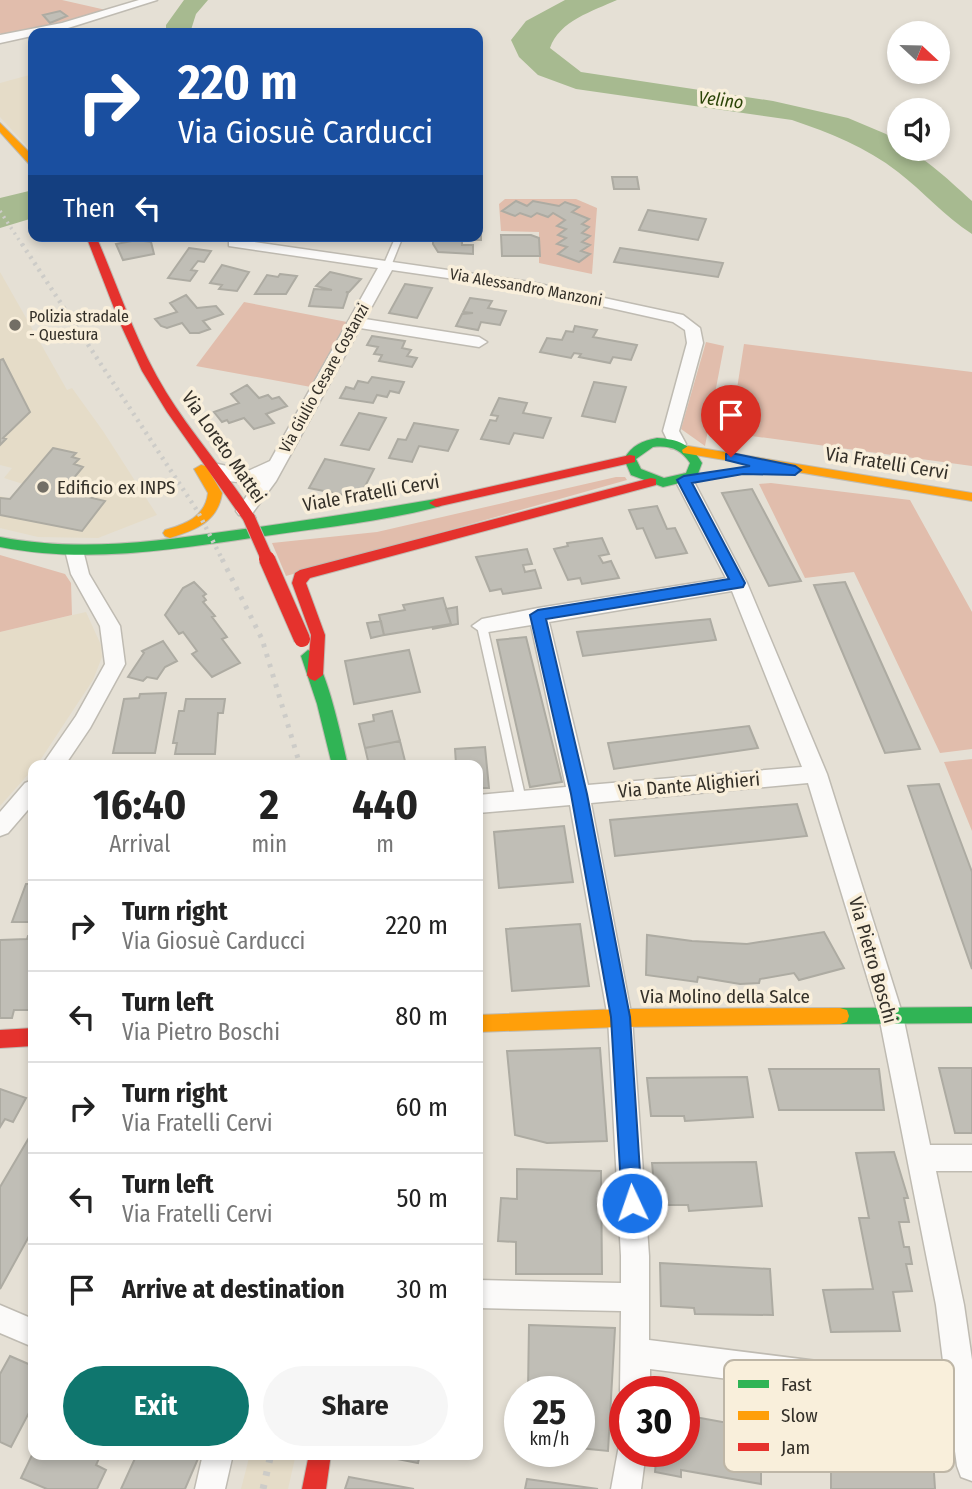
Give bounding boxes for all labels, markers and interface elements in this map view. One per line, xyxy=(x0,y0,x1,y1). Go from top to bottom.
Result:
north arrow xyxy=(887,21,950,84)
map controls xyxy=(887,21,950,161)
text: 220 m xyxy=(178,53,298,112)
icon: right xyxy=(63,56,154,147)
water label: Velino xyxy=(697,86,745,114)
button: sound xyxy=(887,98,950,161)
text: Via Giosuè Carducci xyxy=(178,113,433,151)
icon: left xyxy=(129,189,167,227)
text: Then xyxy=(63,193,115,224)
street label: Via Alessandro Manzoni xyxy=(448,264,604,310)
street label: Via Giulio Cesare Costanzi xyxy=(275,300,373,456)
place label: Polizia stradale - Questura xyxy=(29,307,129,344)
marker: Polizia stradale - Questura xyxy=(7,317,23,333)
pin xyxy=(701,385,761,457)
street label: Via Loreto Mattei xyxy=(177,387,271,507)
icon: arrive xyxy=(712,396,750,434)
street label: Via Fratelli Cervi xyxy=(824,442,950,484)
street label: Viale Fratelli Cervi xyxy=(301,470,441,516)
place label: Edificio ex INPS xyxy=(57,476,175,499)
marker: Edificio ex INPS xyxy=(35,479,51,495)
street label: Via Dante Alighieri xyxy=(617,767,761,803)
text: 16:40 xyxy=(93,780,187,830)
text: 2 xyxy=(260,780,279,830)
text: 440 xyxy=(352,780,418,830)
text: Arrival xyxy=(109,830,170,858)
text: min xyxy=(251,830,287,858)
text: m xyxy=(376,830,394,858)
street label: Via Pietro Boschi xyxy=(844,894,902,1026)
text: Turn right xyxy=(122,896,228,927)
icon: right xyxy=(63,907,101,945)
text: 220 m xyxy=(385,910,448,941)
text: Via Giosuè Carducci xyxy=(122,927,305,955)
street label: Via Molino della Salce xyxy=(640,985,810,1008)
text: Turn left xyxy=(122,987,214,1018)
icon: left xyxy=(63,998,101,1036)
text: 80 m xyxy=(395,1001,448,1032)
text: Via Pietro Boschi xyxy=(122,1018,280,1046)
text: Turn right xyxy=(122,1078,228,1109)
icon: right xyxy=(63,1089,101,1127)
text: 60 m xyxy=(395,1092,448,1123)
text: Via Fratelli Cervi xyxy=(122,1109,273,1137)
position arrow xyxy=(595,1166,669,1240)
text: Turn left xyxy=(122,1169,214,1200)
icon: left xyxy=(63,1180,101,1218)
text: 50 m xyxy=(396,1183,448,1214)
text: Via Fratelli Cervi xyxy=(122,1200,273,1228)
icon: arrive xyxy=(63,1271,101,1309)
text: Arrive at destination xyxy=(122,1274,345,1305)
text: 30 m xyxy=(397,1274,448,1305)
legend xyxy=(724,1360,954,1472)
button: Exit xyxy=(63,1366,249,1446)
button: Share xyxy=(263,1366,448,1446)
text: Fast xyxy=(781,1373,812,1396)
speed limit sign: 30 xyxy=(609,1376,700,1467)
text: 25 xyxy=(533,1391,566,1433)
text: Slow xyxy=(781,1404,818,1427)
text: km/h xyxy=(529,1428,570,1450)
text: Jam xyxy=(781,1436,810,1459)

